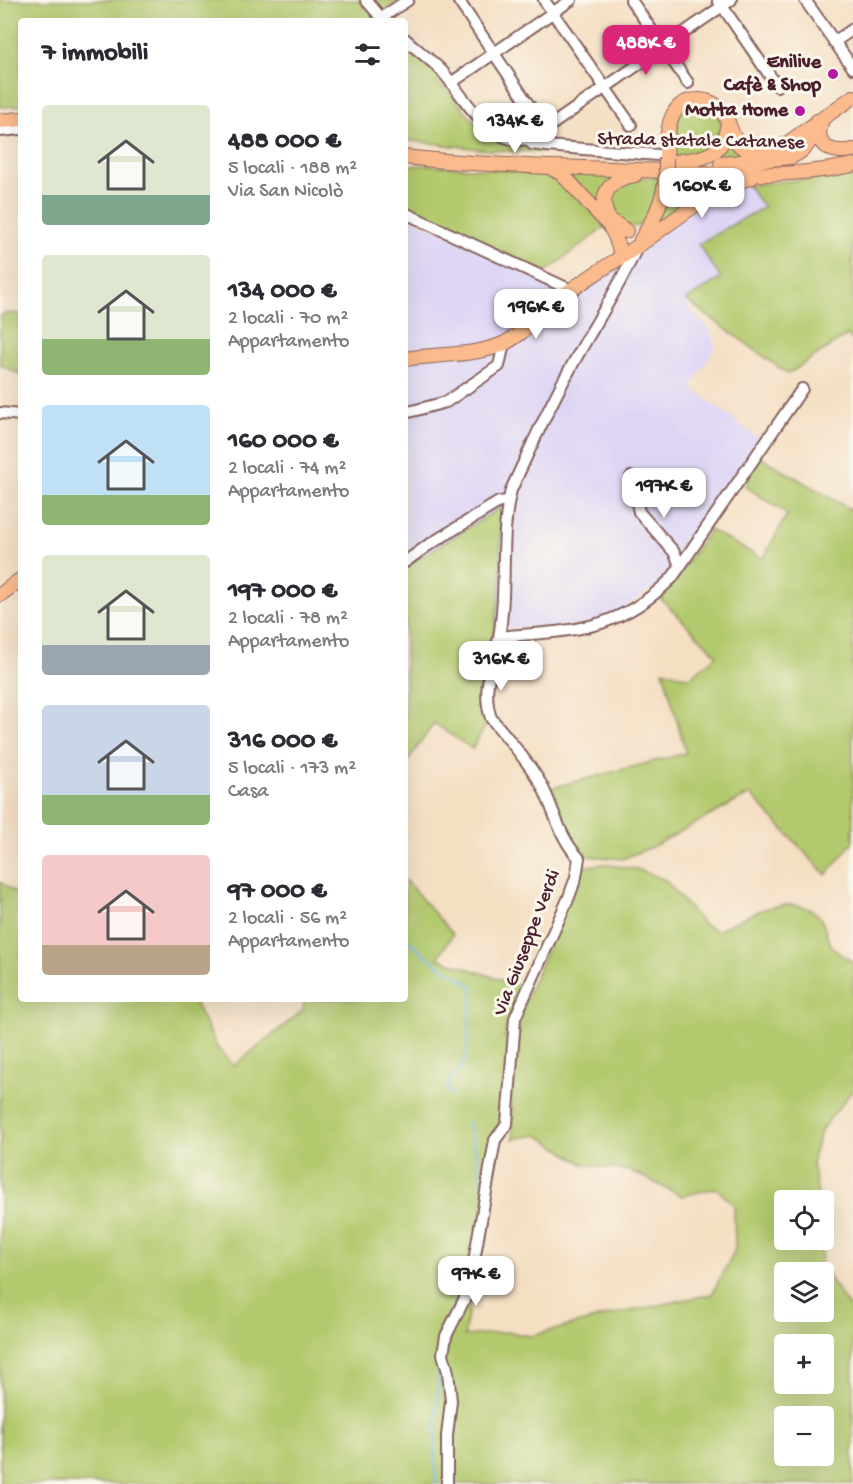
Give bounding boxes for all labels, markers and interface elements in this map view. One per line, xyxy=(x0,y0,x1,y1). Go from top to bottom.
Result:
pin: 488K € xyxy=(597,25,695,76)
text: 488K € xyxy=(616,33,676,56)
icon: filters xyxy=(351,38,384,71)
text: 7 immobili xyxy=(42,39,148,70)
place label: Enilive Cafè & Shop xyxy=(723,52,822,98)
marker: Enilive Cafè & Shop xyxy=(826,67,840,81)
place label: Motta Home xyxy=(685,100,789,123)
pin: 134K € xyxy=(466,103,564,154)
marker: Motta Home xyxy=(793,104,807,118)
text: 134K € xyxy=(487,111,543,134)
text: 488 000 € xyxy=(228,127,341,158)
icon: home xyxy=(90,129,162,201)
street label: Strada statale Catanese xyxy=(597,129,805,155)
text: 5 locali · 188 m² xyxy=(228,158,357,181)
pin: 160K € xyxy=(653,168,751,219)
text: 160K € xyxy=(673,176,731,199)
text: Via San Nicolò xyxy=(228,181,343,204)
text: 134 000 € xyxy=(228,277,336,308)
icon: home xyxy=(90,279,162,351)
pin: 196K € xyxy=(487,289,585,340)
text: 196K € xyxy=(508,297,564,320)
text: 2 locali · 70 m² xyxy=(228,308,348,331)
text: Appartamento xyxy=(228,331,350,354)
text: 160 000 € xyxy=(228,427,339,458)
icon: home xyxy=(90,429,162,501)
text: 2 locali · 74 m² xyxy=(228,458,346,481)
pin: 197K € xyxy=(615,468,713,519)
text: 197K € xyxy=(636,476,692,499)
text: Appartamento xyxy=(228,481,350,504)
text: 197 000 € xyxy=(228,577,337,608)
icon: home xyxy=(90,579,162,651)
text: 2 locali · 78 m² xyxy=(228,608,348,631)
text: Appartamento xyxy=(228,631,350,654)
pin: 316K € xyxy=(452,641,550,692)
text: 316K € xyxy=(473,649,529,672)
text: 316 000 € xyxy=(228,727,337,758)
icon: home xyxy=(90,729,162,801)
text: 5 locali · 173 m² xyxy=(228,758,356,781)
text: Casa xyxy=(228,781,268,804)
street label: Via Giuseppe Verdi xyxy=(489,867,566,1020)
text: 97 000 € xyxy=(228,877,327,908)
icon: home xyxy=(90,879,162,951)
text: 2 locali · 56 m² xyxy=(228,908,347,931)
text: Appartamento xyxy=(228,931,350,954)
map controls xyxy=(774,1190,834,1466)
button: locate xyxy=(774,1190,834,1250)
pin: 97K € xyxy=(434,1256,518,1307)
button: layers xyxy=(774,1262,834,1322)
text: 97K € xyxy=(452,1264,500,1287)
button: + xyxy=(774,1334,834,1394)
button: − xyxy=(774,1406,834,1466)

